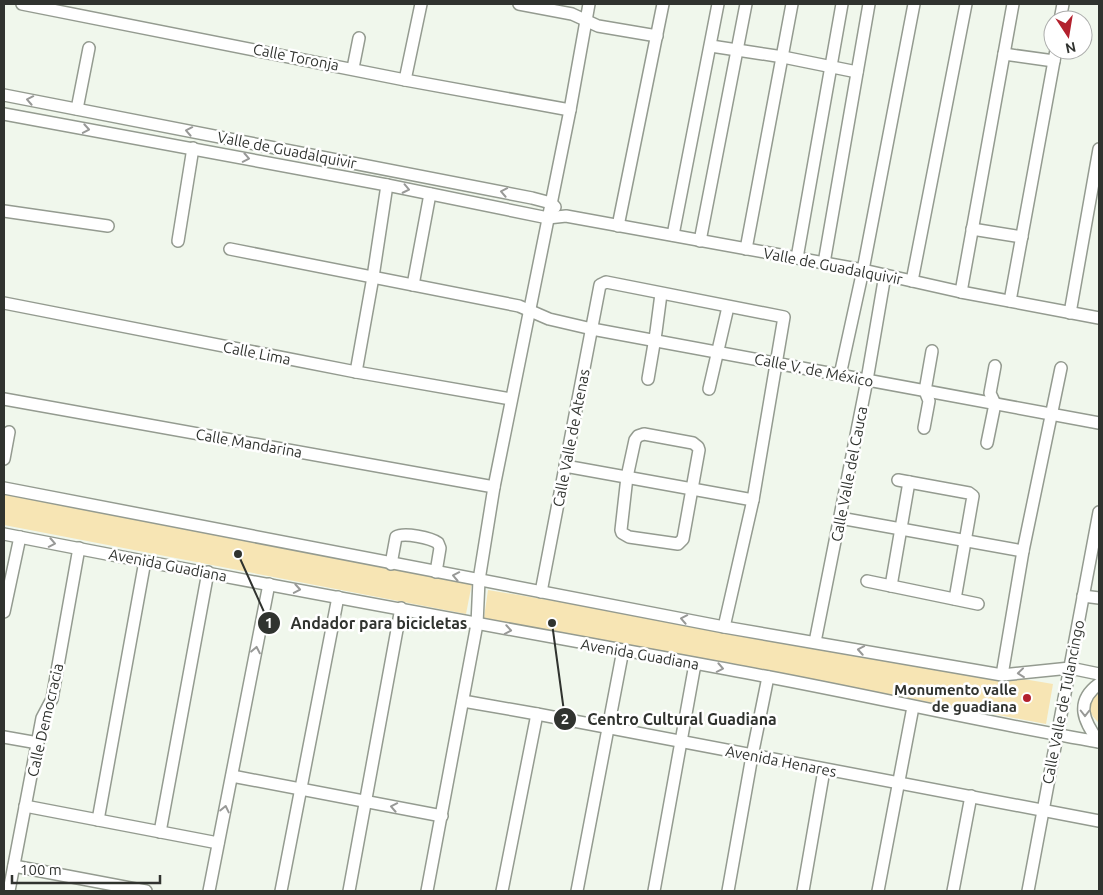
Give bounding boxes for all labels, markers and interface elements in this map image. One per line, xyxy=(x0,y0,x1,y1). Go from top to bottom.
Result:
north arrow xyxy=(1043,10,1093,60)
text: N xyxy=(1064,39,1077,57)
street label: Calle Toronja xyxy=(252,40,340,74)
one-way arrow xyxy=(25,96,34,106)
one-way arrow xyxy=(82,124,91,134)
one-way arrow xyxy=(185,126,194,137)
street label: Valle de Guadalquivir xyxy=(216,128,358,172)
one-way arrow xyxy=(242,153,250,163)
one-way arrow xyxy=(401,183,410,194)
one-way arrow xyxy=(499,187,508,198)
street label: Valle de Guadalquivir xyxy=(762,244,904,288)
street label: Calle Lima xyxy=(222,338,292,368)
street label: Calle V. de México xyxy=(753,350,875,390)
street label: Calle Valle de Atenas xyxy=(549,368,593,508)
street label: Calle Valle del Cauca xyxy=(828,405,870,543)
street label: Calle Mandarina xyxy=(194,425,304,461)
one-way arrow xyxy=(47,537,56,548)
street label: Avenida Guadiana xyxy=(108,545,228,585)
one-way arrow xyxy=(451,571,460,581)
one-way arrow xyxy=(293,584,302,594)
callout: Andador para bicicletas xyxy=(256,607,478,638)
text: 1 xyxy=(265,614,273,631)
text: Andador para bicicletas xyxy=(291,614,467,632)
one-way arrow xyxy=(680,614,688,625)
street label: Calle Valle de Tulancingo xyxy=(1039,618,1087,786)
one-way arrow xyxy=(504,624,513,634)
street label: Avenida Guadiana xyxy=(579,635,701,673)
one-way arrow xyxy=(251,645,261,654)
one-way arrow xyxy=(857,646,866,656)
street label: Calle Democracia xyxy=(24,662,66,778)
one-way arrow xyxy=(716,663,724,673)
one-way arrow xyxy=(1017,667,1025,678)
place label: Monumento valle de guadiana xyxy=(894,681,1017,715)
marker: Monumento valle de guadiana xyxy=(1021,692,1033,704)
callout: Centro Cultural Guadiana xyxy=(553,704,787,735)
one-way arrow xyxy=(1080,709,1090,717)
text: 2 xyxy=(561,710,569,727)
text: Centro Cultural Guadiana xyxy=(587,710,777,728)
street label: Avenida Henares xyxy=(724,742,838,780)
one-way arrow xyxy=(390,802,399,813)
one-way arrow xyxy=(219,805,230,814)
scale bar xyxy=(12,852,160,884)
text: 100 m xyxy=(20,861,62,878)

